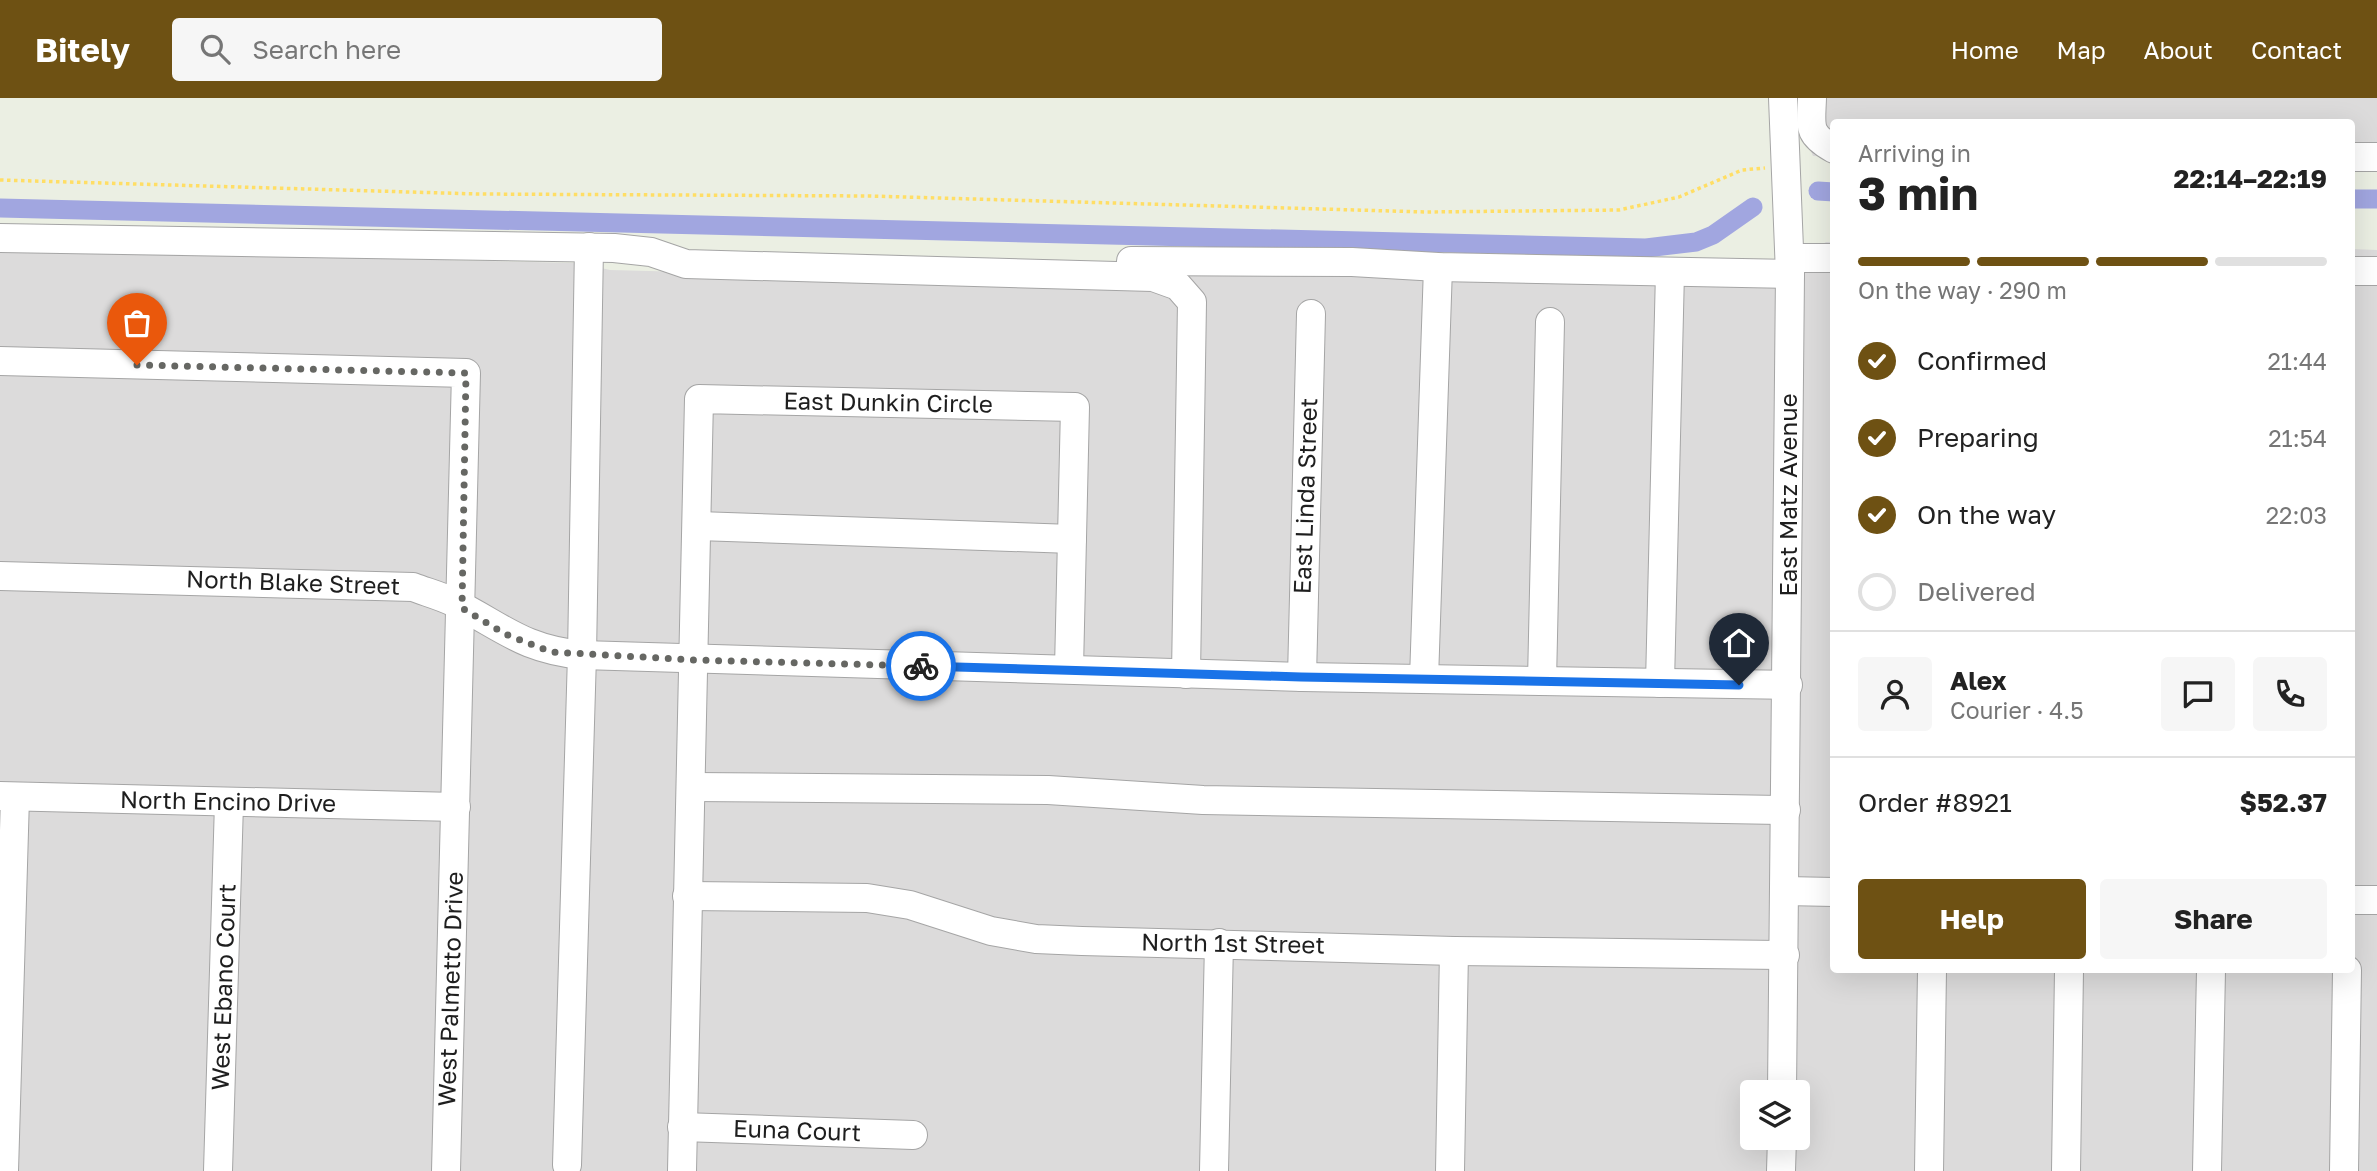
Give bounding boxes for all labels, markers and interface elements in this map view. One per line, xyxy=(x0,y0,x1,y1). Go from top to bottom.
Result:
search box xyxy=(172,18,662,81)
text: Bitely xyxy=(35,30,130,69)
icon: search xyxy=(196,30,234,68)
text: Search here xyxy=(252,34,401,65)
text: Home xyxy=(1951,35,2019,64)
text: Map xyxy=(2057,35,2106,64)
text: About xyxy=(2144,35,2213,64)
text: Contact xyxy=(2251,35,2342,64)
text: Arriving in xyxy=(1858,139,1971,167)
text: 22:14–22:19 xyxy=(2174,163,2327,194)
text: 3 min xyxy=(1858,165,1978,220)
text: On the way · 290 m xyxy=(1858,276,2067,304)
pin xyxy=(107,293,167,365)
icon: bag xyxy=(118,304,156,342)
icon: check xyxy=(1858,342,1896,380)
text: Confirmed xyxy=(1917,345,2047,376)
text: 21:44 xyxy=(2268,347,2327,375)
street label: East Dunkin Circle xyxy=(783,385,993,418)
street label: East Matz Avenue xyxy=(1773,393,1802,597)
street label: East Linda Street xyxy=(1287,397,1322,595)
icon: check xyxy=(1858,419,1896,457)
text: Preparing xyxy=(1917,422,2039,453)
text: 21:54 xyxy=(2268,424,2327,452)
icon: check xyxy=(1858,496,1896,534)
text: On the way xyxy=(1917,499,2056,530)
text: 22:03 xyxy=(2266,501,2327,529)
street label: North Blake Street xyxy=(186,563,401,600)
text: Delivered xyxy=(1917,576,2036,607)
pin xyxy=(1709,613,1769,685)
icon: home xyxy=(1720,624,1758,662)
courier xyxy=(886,631,956,701)
icon: bike xyxy=(902,647,940,685)
button: person xyxy=(1858,657,1932,731)
button: chat xyxy=(2161,657,2235,731)
button: phone xyxy=(2253,657,2327,731)
text: Alex xyxy=(1950,665,2007,696)
text: Courier · 4.5 xyxy=(1950,696,2083,724)
street label: North Encino Drive xyxy=(120,784,336,817)
text: Order #8921 xyxy=(1858,787,2012,818)
text: $52.37 xyxy=(2240,787,2327,818)
street label: West Palmetto Drive xyxy=(431,871,468,1107)
button: Help xyxy=(1858,879,2086,959)
button: Share xyxy=(2100,879,2327,959)
street label: West Ebano Court xyxy=(204,883,241,1091)
street label: North 1st Street xyxy=(1141,926,1325,959)
map controls xyxy=(1740,1080,1810,1150)
button: layers xyxy=(1740,1080,1810,1150)
street label: Euna Court xyxy=(732,1113,862,1146)

